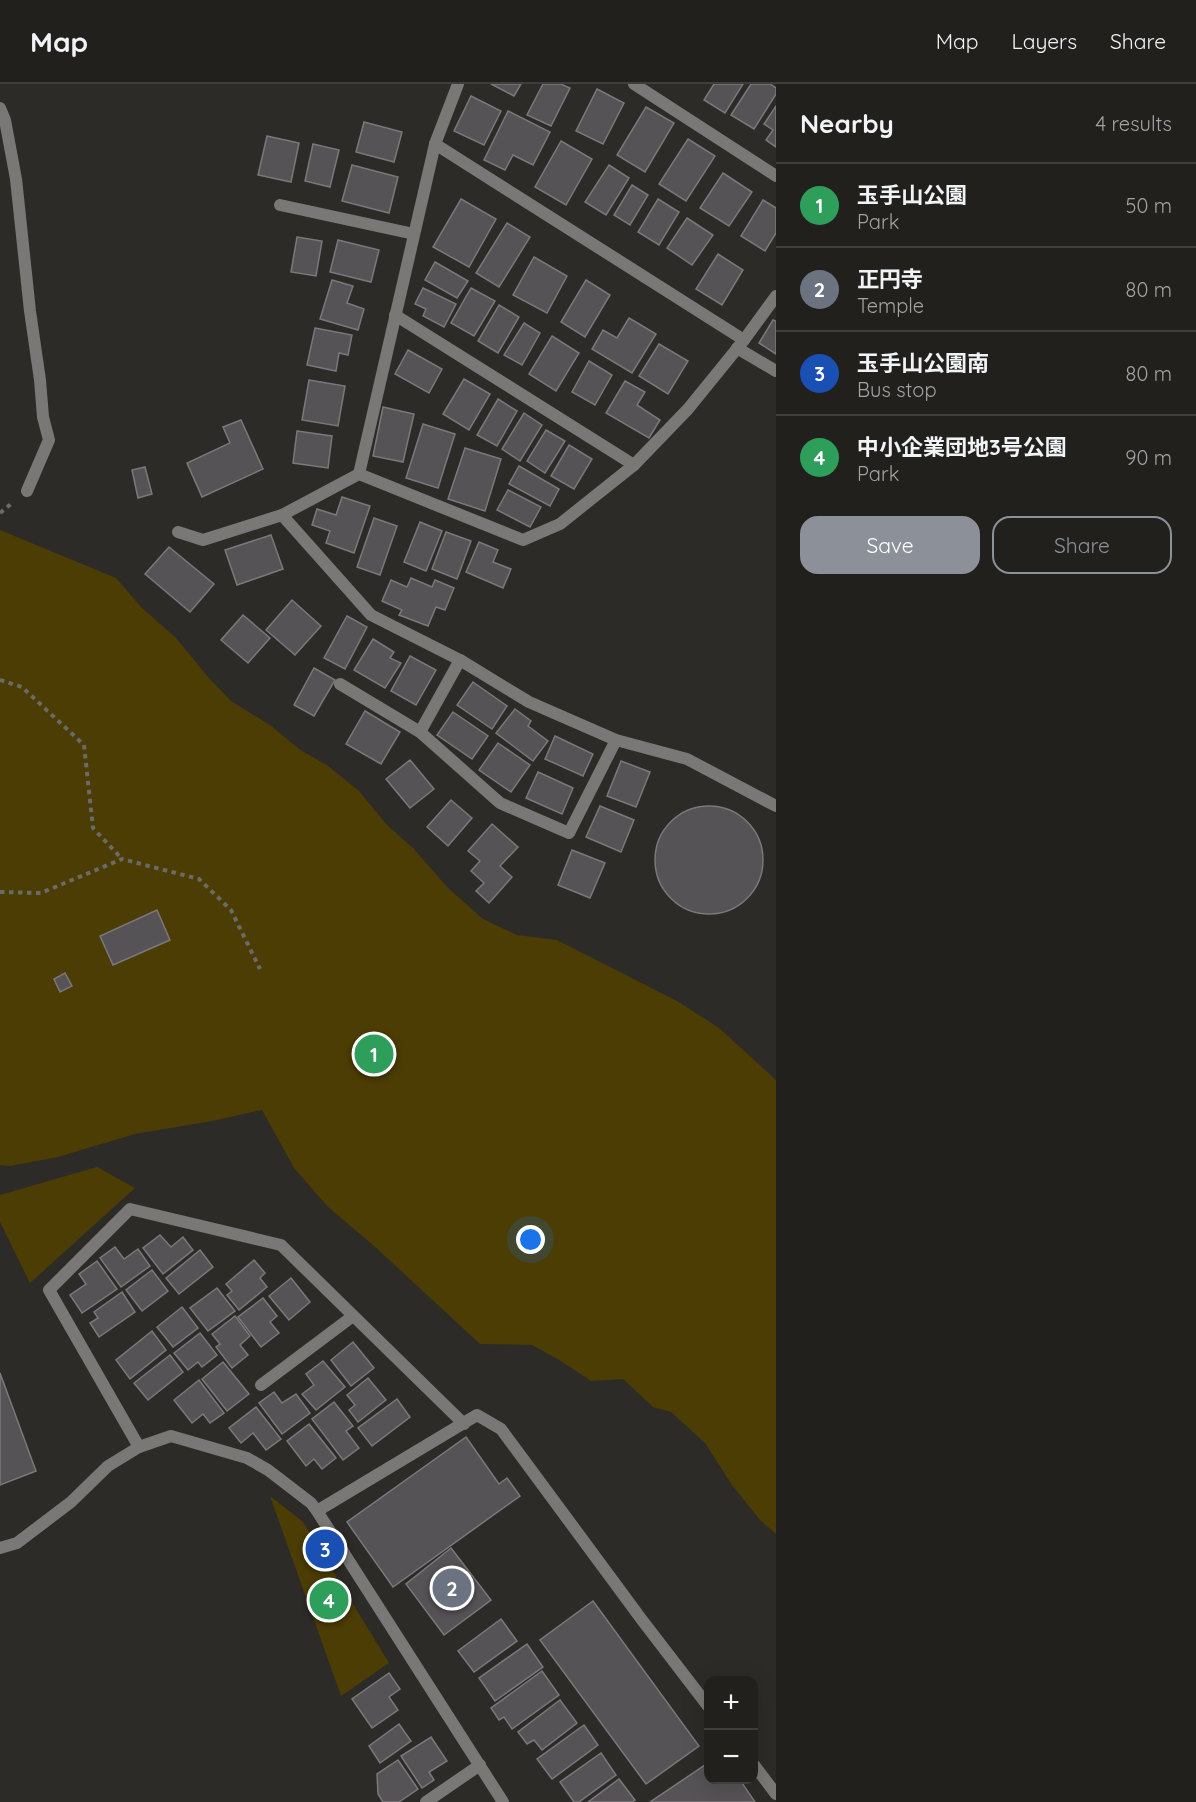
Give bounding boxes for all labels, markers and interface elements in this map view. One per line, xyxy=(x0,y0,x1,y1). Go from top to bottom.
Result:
text: Map xyxy=(30,24,88,59)
text: Map xyxy=(936,28,979,54)
text: Layers xyxy=(1012,28,1077,54)
text: Share xyxy=(1110,28,1166,54)
text: Nearby xyxy=(800,107,894,140)
text: 4 results xyxy=(1096,111,1172,136)
text: 玉手山公園 xyxy=(857,181,967,209)
text: 1 xyxy=(816,193,823,218)
text: 50 m xyxy=(1126,193,1172,218)
text: Park xyxy=(857,209,899,234)
text: 正円寺 xyxy=(857,265,923,293)
text: 2 xyxy=(814,277,825,302)
text: 80 m xyxy=(1126,277,1172,302)
text: Temple xyxy=(857,293,924,318)
text: 玉手山公園南 xyxy=(857,349,989,377)
text: 3 xyxy=(814,361,825,386)
text: 80 m xyxy=(1126,361,1172,386)
text: Bus stop xyxy=(857,377,937,402)
text: 中小企業団地3号公園 xyxy=(857,433,1067,461)
text: 4 xyxy=(814,445,825,470)
text: 90 m xyxy=(1125,445,1172,470)
text: Park xyxy=(857,461,899,486)
button: Save xyxy=(800,516,980,574)
button: Share xyxy=(992,516,1172,574)
pin: 1 xyxy=(354,1032,394,1076)
your location xyxy=(516,1225,545,1254)
pin: 3 xyxy=(306,1526,344,1572)
pin: 2 xyxy=(432,1566,472,1610)
pin: 4 xyxy=(310,1578,348,1622)
map controls xyxy=(704,1676,758,1784)
button: + xyxy=(704,1676,758,1730)
button: − xyxy=(704,1730,758,1784)

